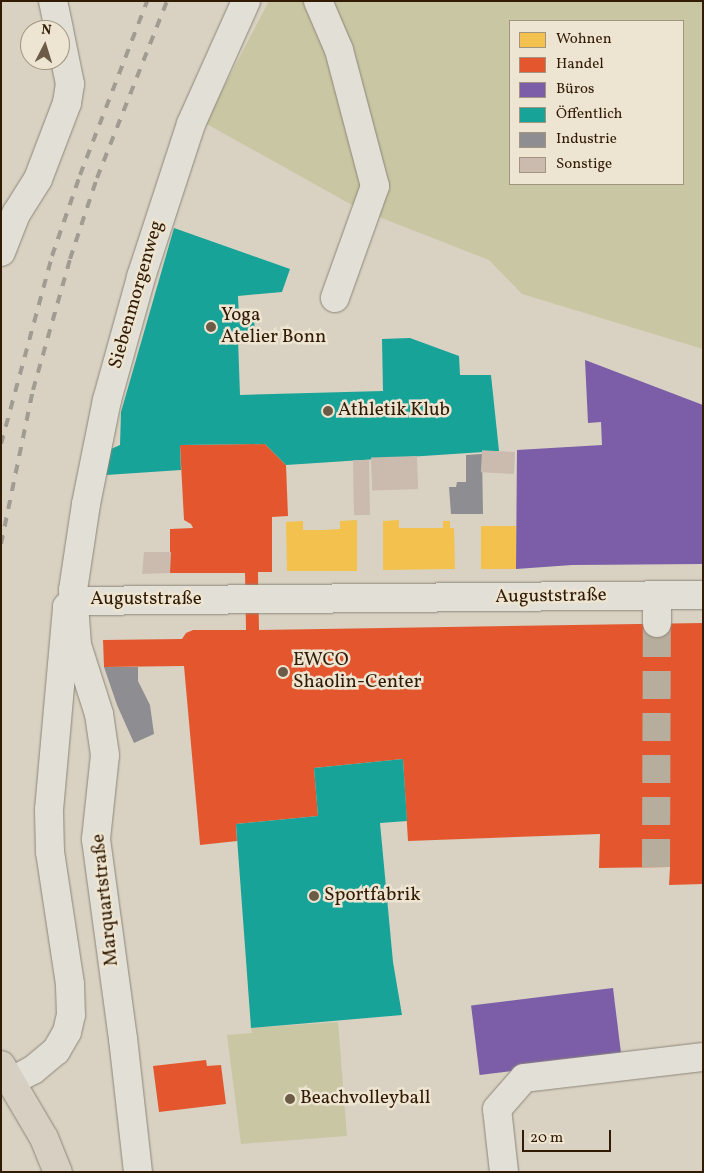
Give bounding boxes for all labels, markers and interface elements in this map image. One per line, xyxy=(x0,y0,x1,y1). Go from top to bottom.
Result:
north arrow xyxy=(20,20,70,70)
legend xyxy=(509,20,684,185)
text: N xyxy=(40,21,52,40)
text: Wohnen xyxy=(556,29,612,50)
text: Handel xyxy=(556,54,604,75)
text: Büros xyxy=(556,79,595,100)
text: Öffentlich xyxy=(556,104,623,125)
text: Industrie xyxy=(556,129,617,150)
text: Sonstige xyxy=(556,154,612,175)
street label: Siebenmorgenweg xyxy=(105,218,169,372)
place label: Yoga Atelier Bonn xyxy=(221,305,326,349)
marker: Yoga Atelier Bonn xyxy=(205,321,217,333)
place label: Athletik Klub xyxy=(338,400,450,422)
marker: Athletik Klub xyxy=(322,405,334,417)
street label: Auguststraße xyxy=(495,585,607,609)
street label: Auguststraße xyxy=(90,589,202,611)
place label: EWCO Shaolin-Center xyxy=(293,650,421,694)
marker: EWCO Shaolin-Center xyxy=(277,666,289,678)
street label: Marquartstraße xyxy=(88,833,124,967)
place label: Sportfabrik xyxy=(324,885,421,907)
marker: Sportfabrik xyxy=(308,890,320,902)
place label: Beachvolleyball xyxy=(300,1088,430,1110)
marker: Beachvolleyball xyxy=(284,1093,296,1105)
scale bar xyxy=(524,1120,613,1152)
text: 20 m xyxy=(530,1128,563,1149)

